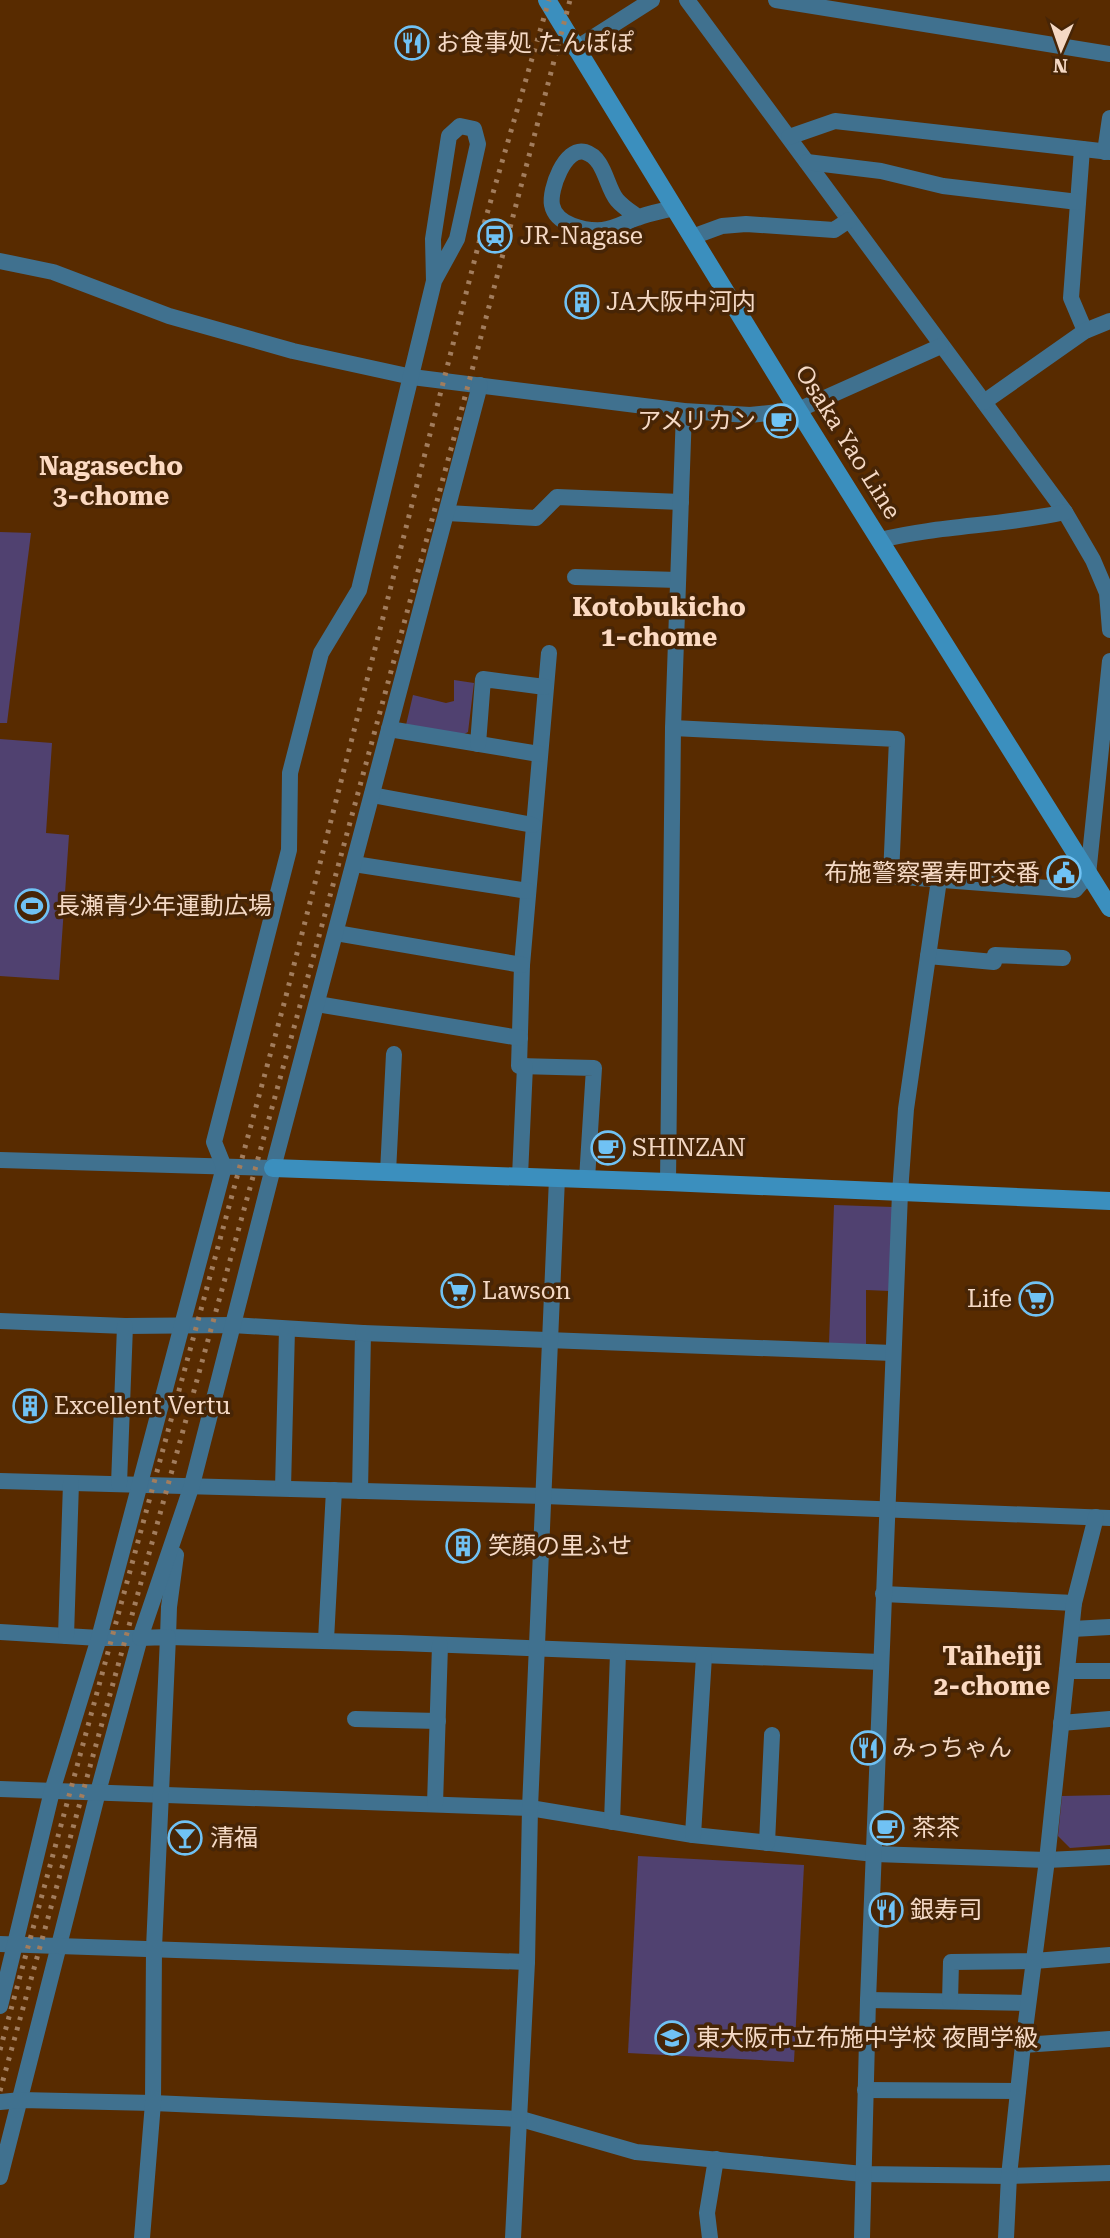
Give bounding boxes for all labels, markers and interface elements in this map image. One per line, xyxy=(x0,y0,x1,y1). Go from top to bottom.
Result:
north arrow xyxy=(1026,14,1096,84)
restaurant icon: お食事処 たんぽぽ xyxy=(393,24,431,62)
place label: お食事処 たんぽぽ xyxy=(436,29,634,57)
text: N xyxy=(1052,54,1068,77)
station icon: JR-Nagase xyxy=(476,217,514,255)
place label: JR-Nagase xyxy=(520,222,643,250)
building icon: JA大阪中河内 xyxy=(563,283,601,321)
place label: JA大阪中河内 xyxy=(606,288,756,316)
street label: Osaka Yao Line xyxy=(789,360,907,524)
cafe icon: アメリカン xyxy=(762,402,800,440)
place label: アメリカン xyxy=(637,407,756,435)
district label: Nagasecho 3-chome xyxy=(39,451,183,511)
district label: Kotobukicho 1-chome xyxy=(572,592,746,652)
public building icon: 布施警察署寿町交番 xyxy=(1045,854,1083,892)
place label: 布施警察署寿町交番 xyxy=(824,859,1040,887)
sports icon: 長瀬青少年運動広場 xyxy=(13,887,51,925)
place label: 長瀬青少年運動広場 xyxy=(56,892,272,920)
cafe icon: SHINZAN xyxy=(589,1129,627,1167)
place label: SHINZAN xyxy=(632,1134,746,1162)
supermarket icon: Lawson xyxy=(439,1272,477,1310)
place label: Lawson xyxy=(482,1277,571,1305)
supermarket icon: Life xyxy=(1017,1280,1055,1318)
place label: Life xyxy=(967,1285,1012,1313)
building icon: Excellent Vertu xyxy=(11,1387,49,1425)
place label: Excellent Vertu xyxy=(54,1392,230,1420)
building icon: 笑顔の里ふせ xyxy=(444,1527,482,1565)
place label: 笑顔の里ふせ xyxy=(488,1532,632,1560)
district label: Taiheiji 2-chome xyxy=(934,1641,1050,1701)
restaurant icon: みっちゃん xyxy=(849,1729,887,1767)
place label: みっちゃん xyxy=(892,1734,1012,1762)
cafe icon: 茶茶 xyxy=(868,1809,906,1847)
place label: 茶茶 xyxy=(912,1814,960,1842)
bar icon: 清福 xyxy=(166,1819,204,1857)
place label: 清福 xyxy=(210,1824,258,1852)
restaurant icon: 銀寿司 xyxy=(867,1891,905,1929)
place label: 銀寿司 xyxy=(910,1896,982,1924)
school or university icon: 東大阪市立布施中学校 夜間学級 xyxy=(653,2019,691,2057)
place label: 東大阪市立布施中学校 夜間学級 xyxy=(696,2024,1038,2052)

